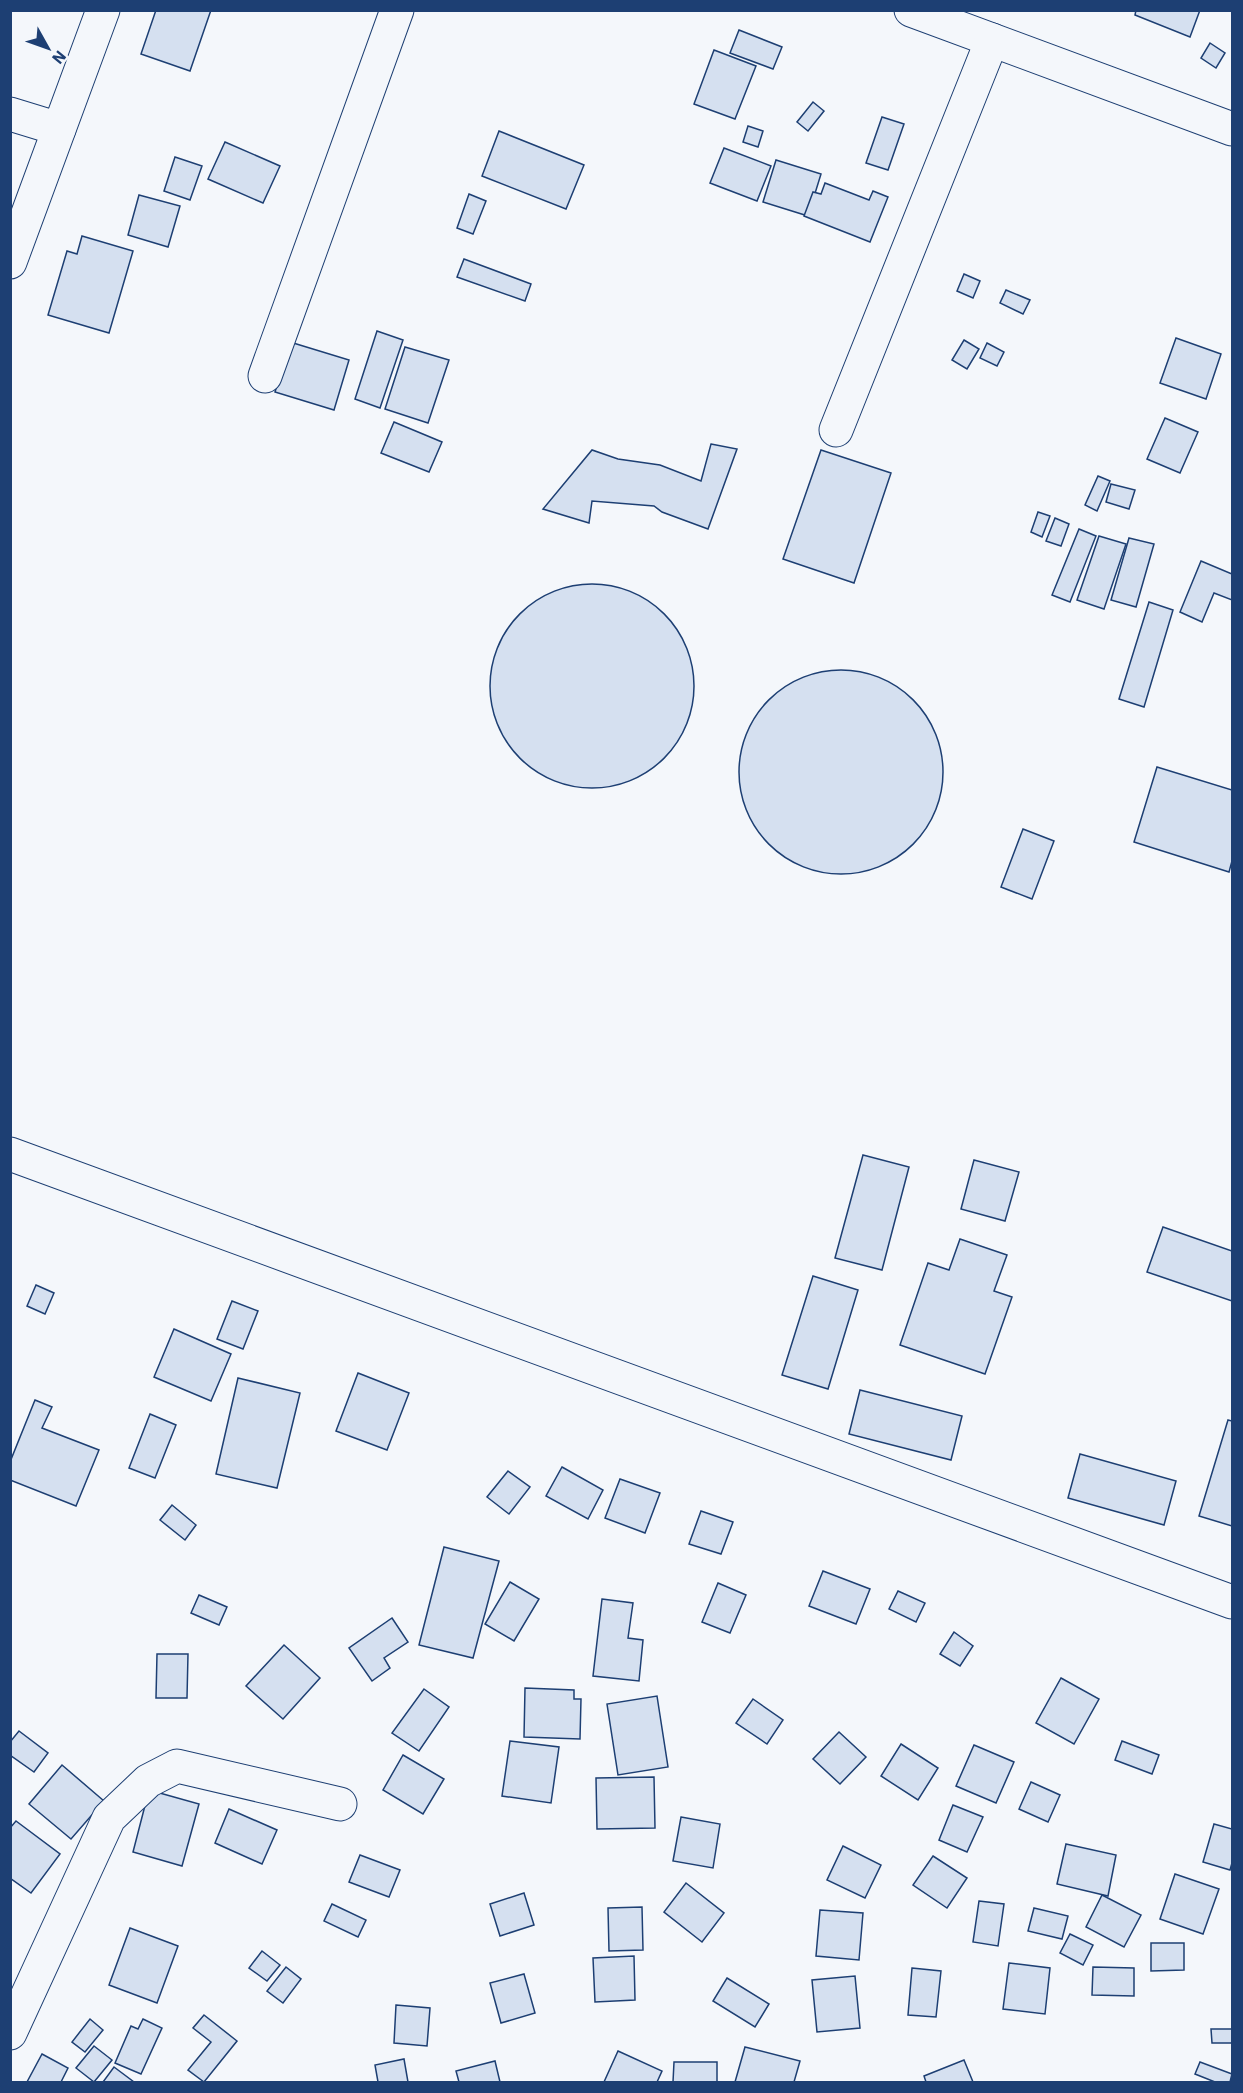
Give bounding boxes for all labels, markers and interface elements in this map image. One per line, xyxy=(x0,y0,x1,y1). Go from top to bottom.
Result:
north arrow xyxy=(18,18,78,78)
text: N xyxy=(48,47,71,69)

